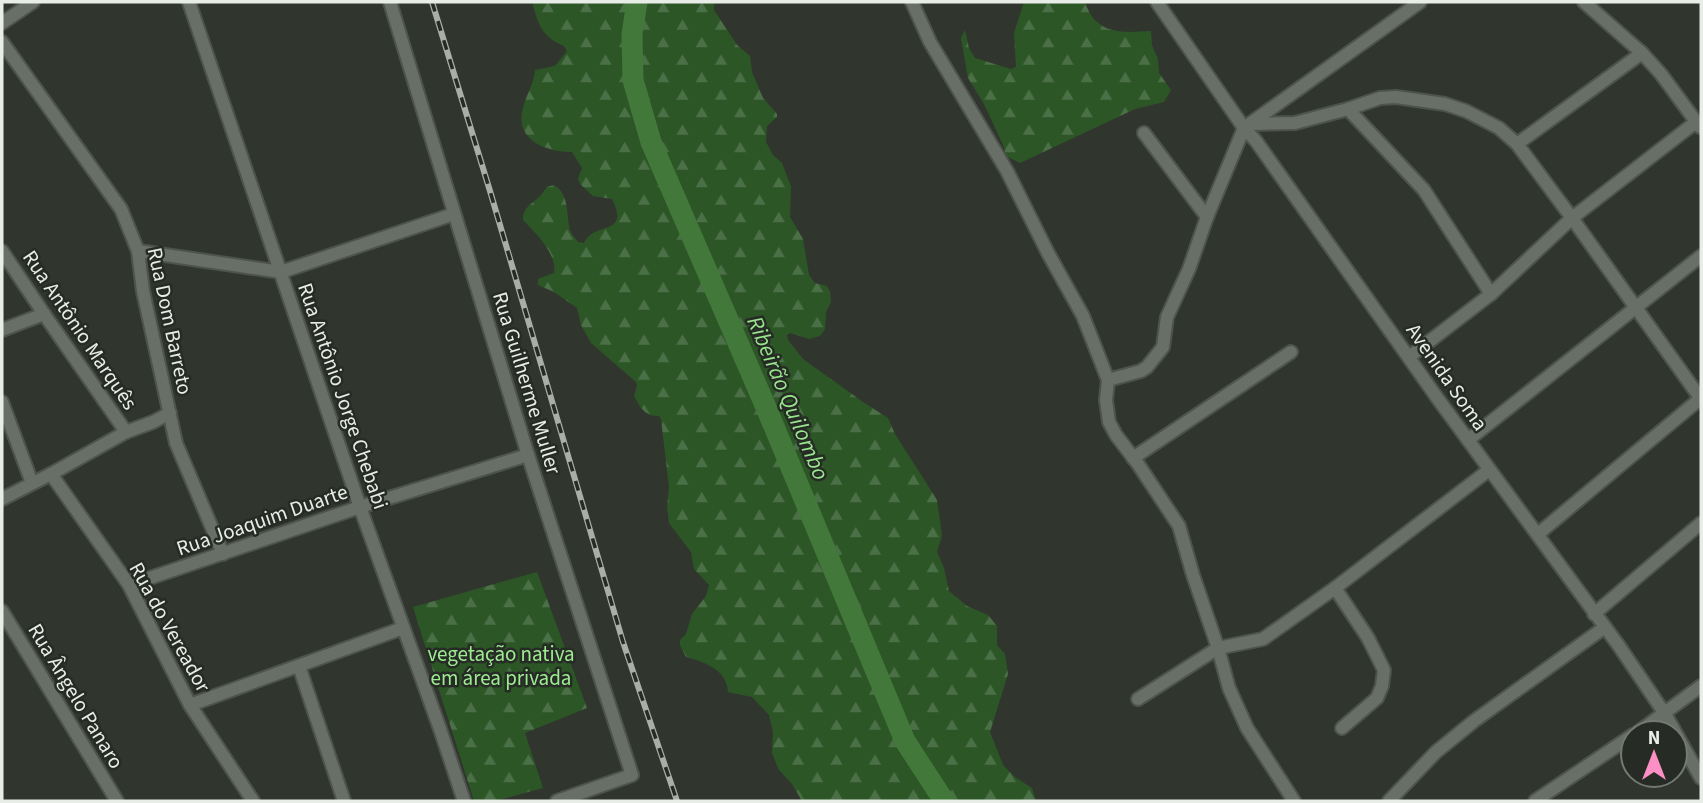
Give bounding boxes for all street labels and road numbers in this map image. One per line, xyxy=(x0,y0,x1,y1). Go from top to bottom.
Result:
street label: Rua Antônio Marquês xyxy=(15,244,145,416)
street label: Rua Dom Barreto xyxy=(140,245,200,397)
street label: Rua Antônio Jorge Chebabi xyxy=(290,279,396,513)
street label: Rua Guilherme Muller xyxy=(485,288,569,479)
street label: Avenida Soma xyxy=(1399,317,1495,437)
street label: Rua Joaquim Duarte xyxy=(172,477,352,563)
street label: Rua do Vereador xyxy=(122,557,218,698)
street label: Rua Ângelo Panaro xyxy=(21,618,131,774)

